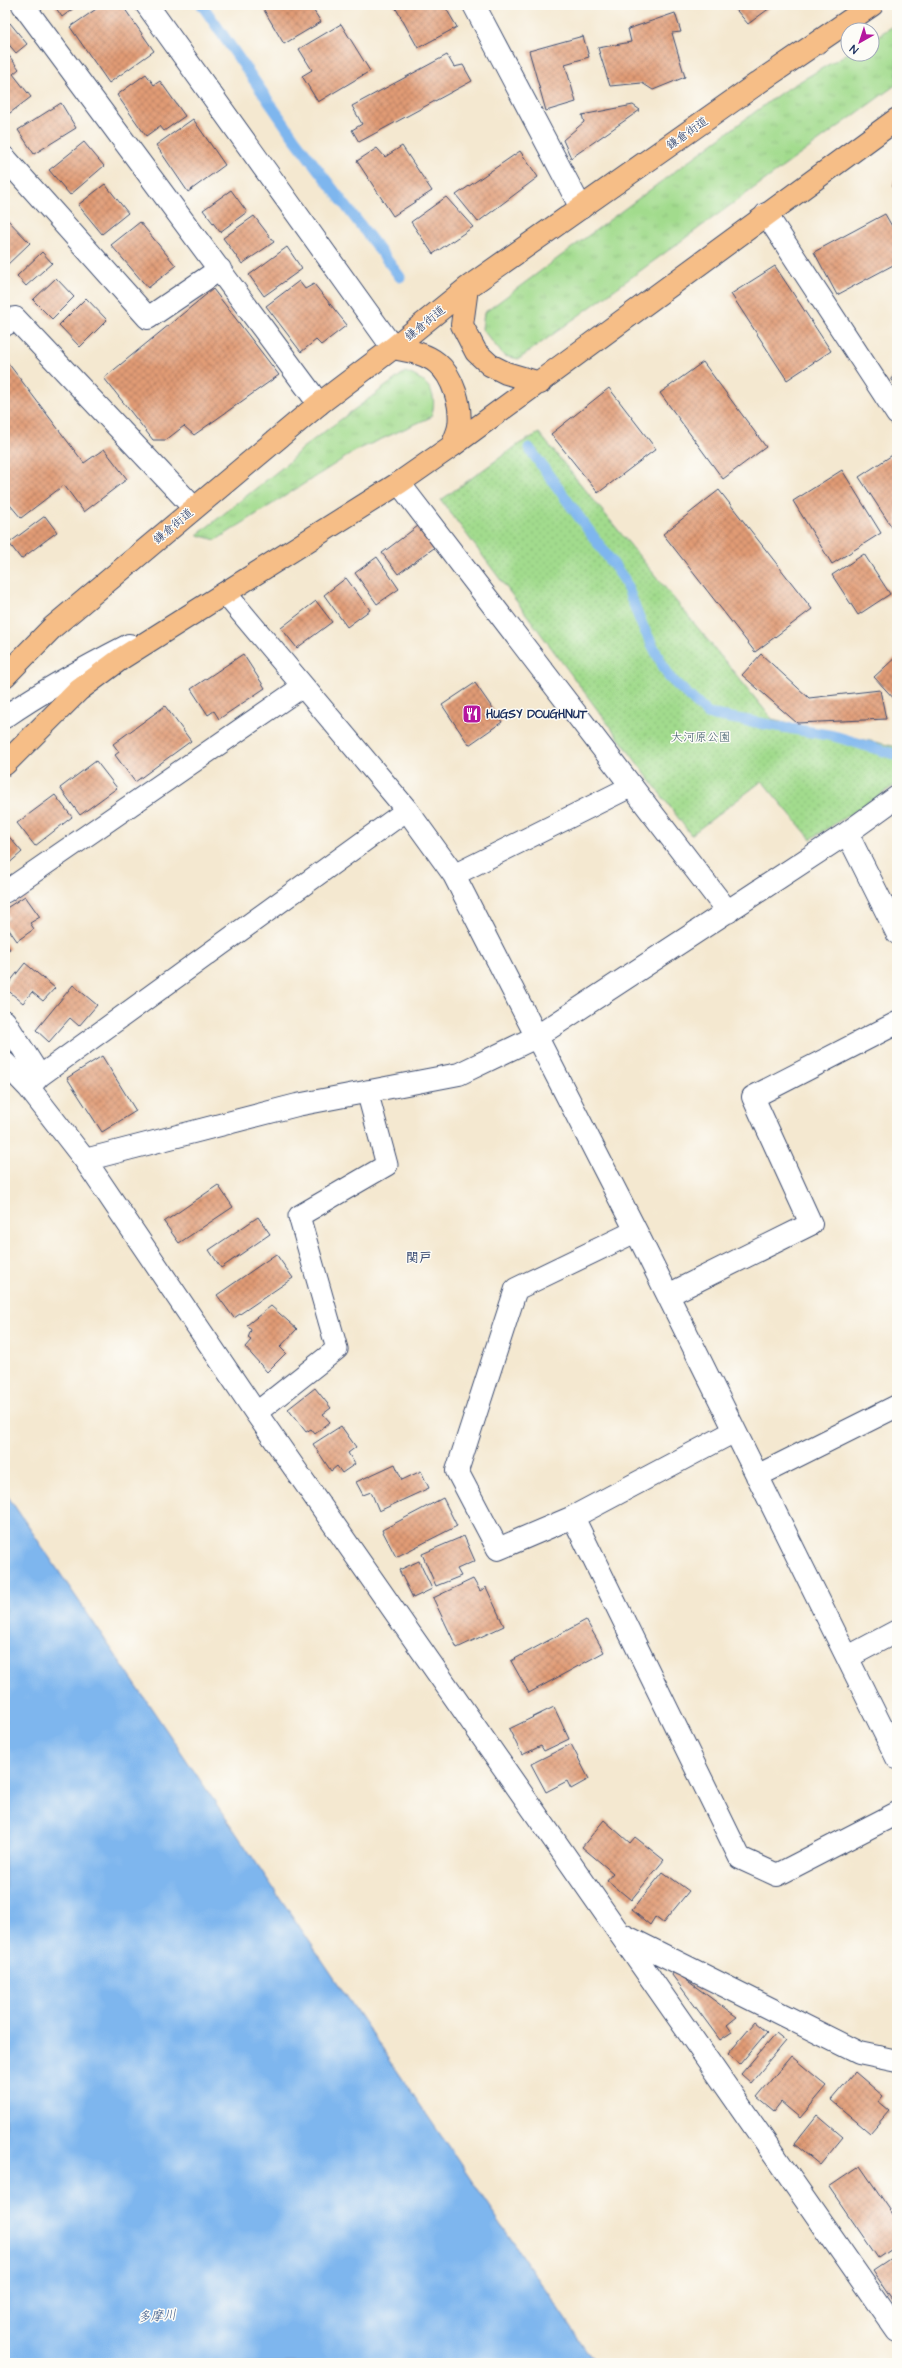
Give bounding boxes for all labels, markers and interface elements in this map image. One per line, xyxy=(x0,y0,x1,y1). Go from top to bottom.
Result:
north arrow xyxy=(840,22,880,62)
text: N xyxy=(847,41,861,57)
street label: 鎌倉街道 xyxy=(663,113,712,154)
street label: 鎌倉街道 xyxy=(401,302,449,345)
street label: 鎌倉街道 xyxy=(149,504,197,548)
restaurant icon: HUGSY DOUGHNUT xyxy=(461,703,483,725)
place label: HUGSY DOUGHNUT xyxy=(486,706,588,723)
park label: 大河原公園 xyxy=(671,729,731,746)
district label: 関戸 xyxy=(406,1249,432,1267)
water label: 多摩川 xyxy=(137,2306,177,2326)

